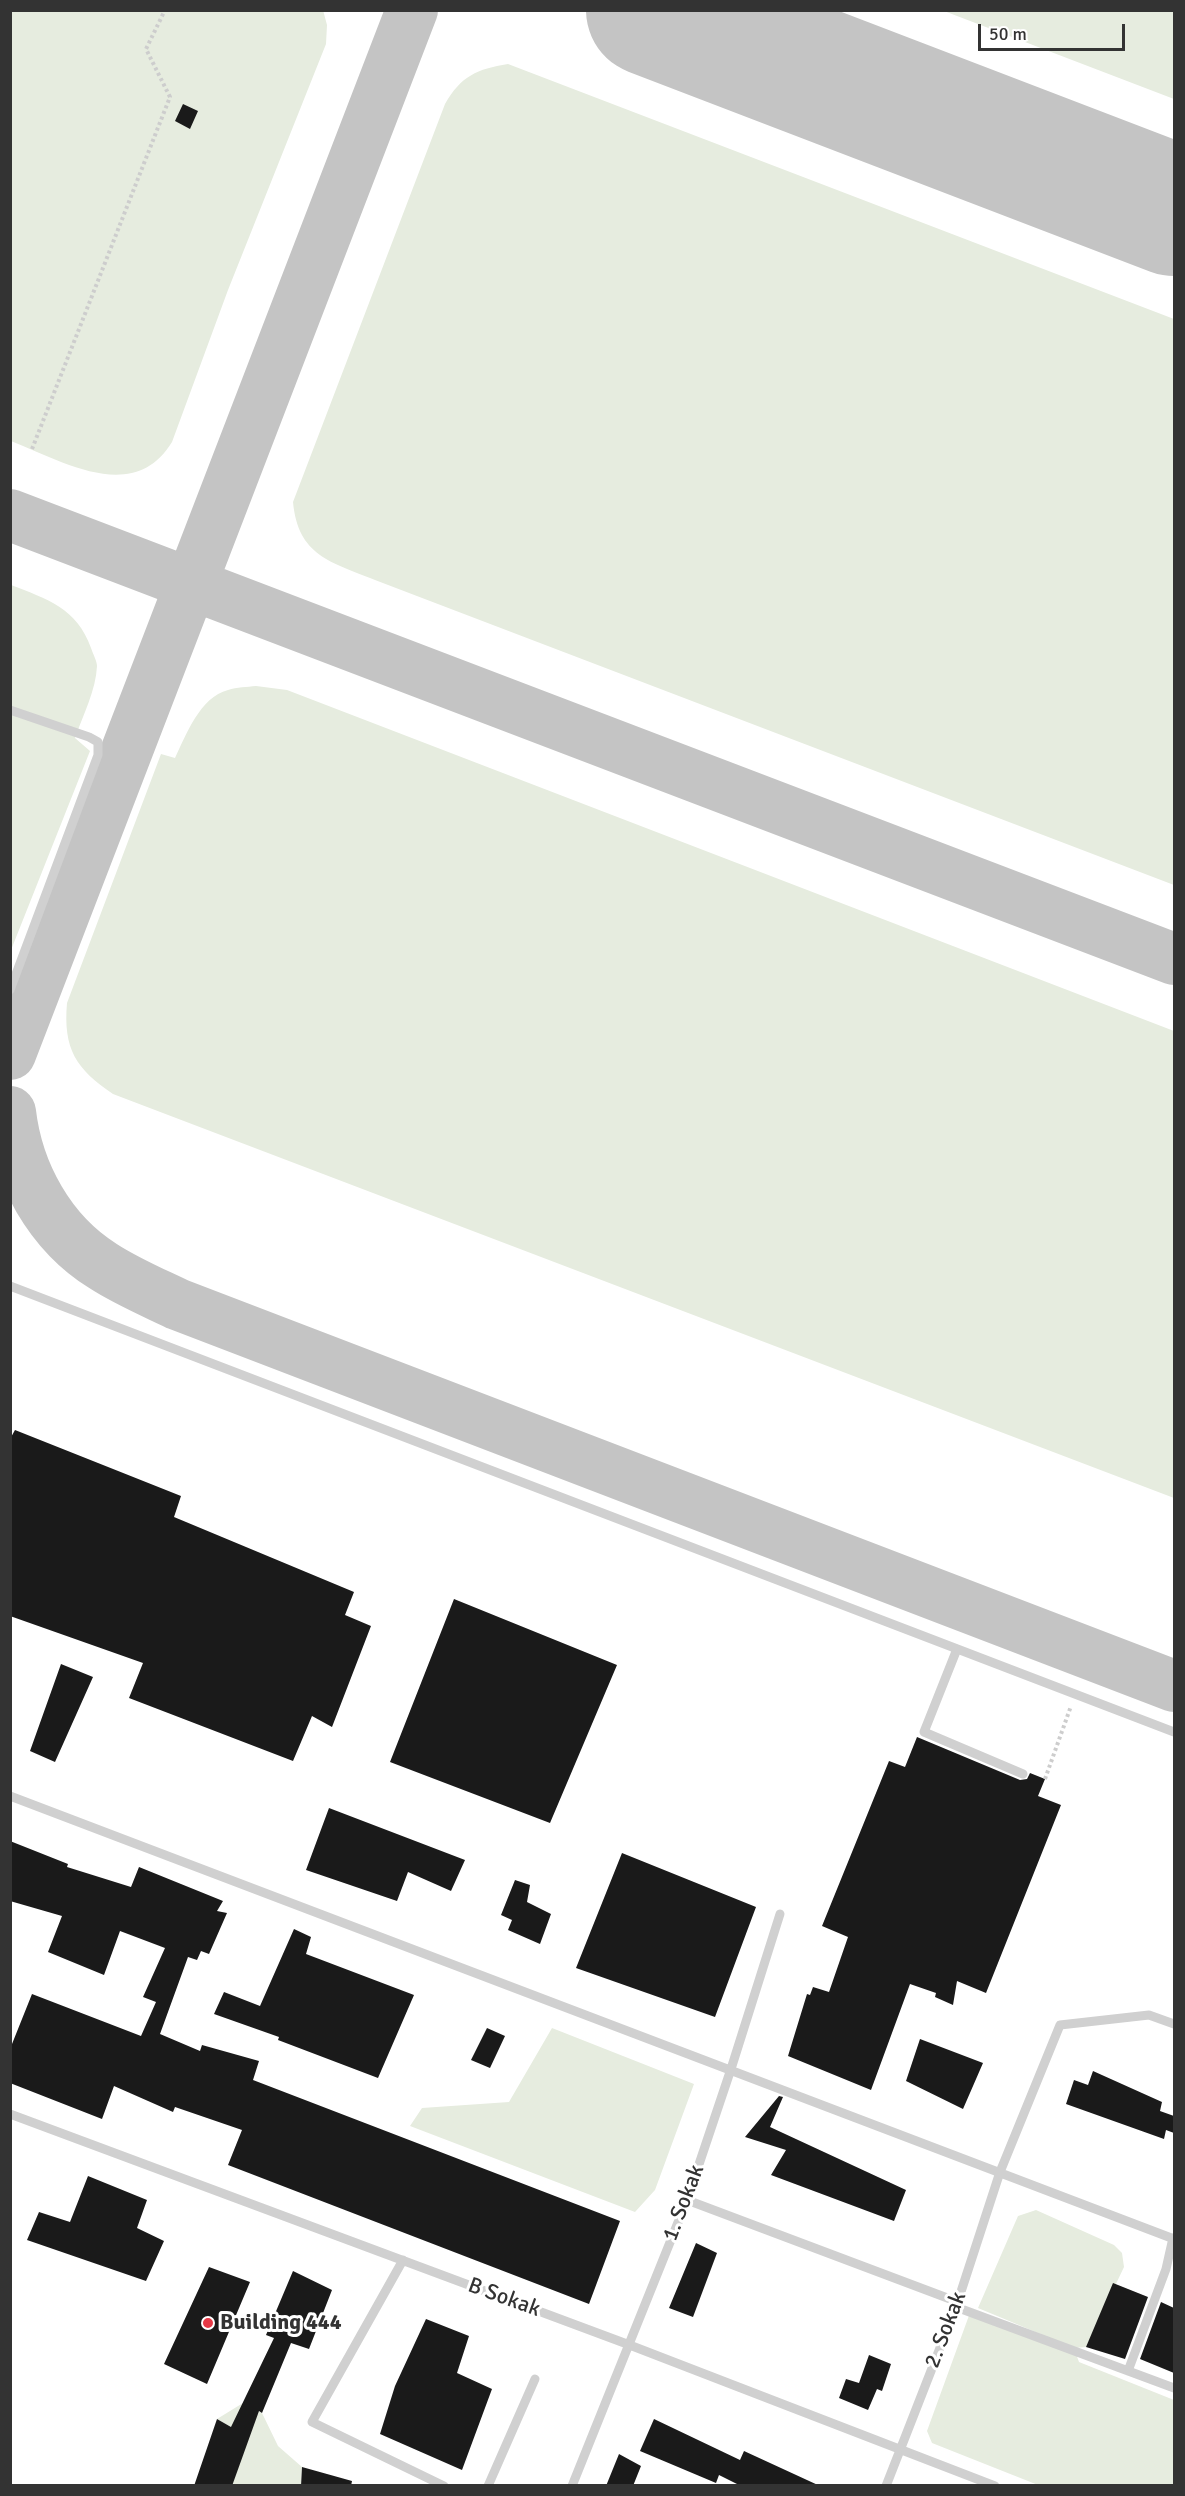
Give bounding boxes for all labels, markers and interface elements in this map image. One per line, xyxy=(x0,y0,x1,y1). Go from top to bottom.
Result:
scale bar xyxy=(981,12,1128,50)
text: 50 m xyxy=(989,23,1027,45)
street label: 1. Sokak xyxy=(657,2161,711,2245)
street label: B Sokak xyxy=(464,2273,544,2323)
street label: 2. Sokak xyxy=(919,2288,973,2372)
place label: Building 444 xyxy=(220,2310,342,2336)
marker: Building 444 xyxy=(201,2316,215,2330)

